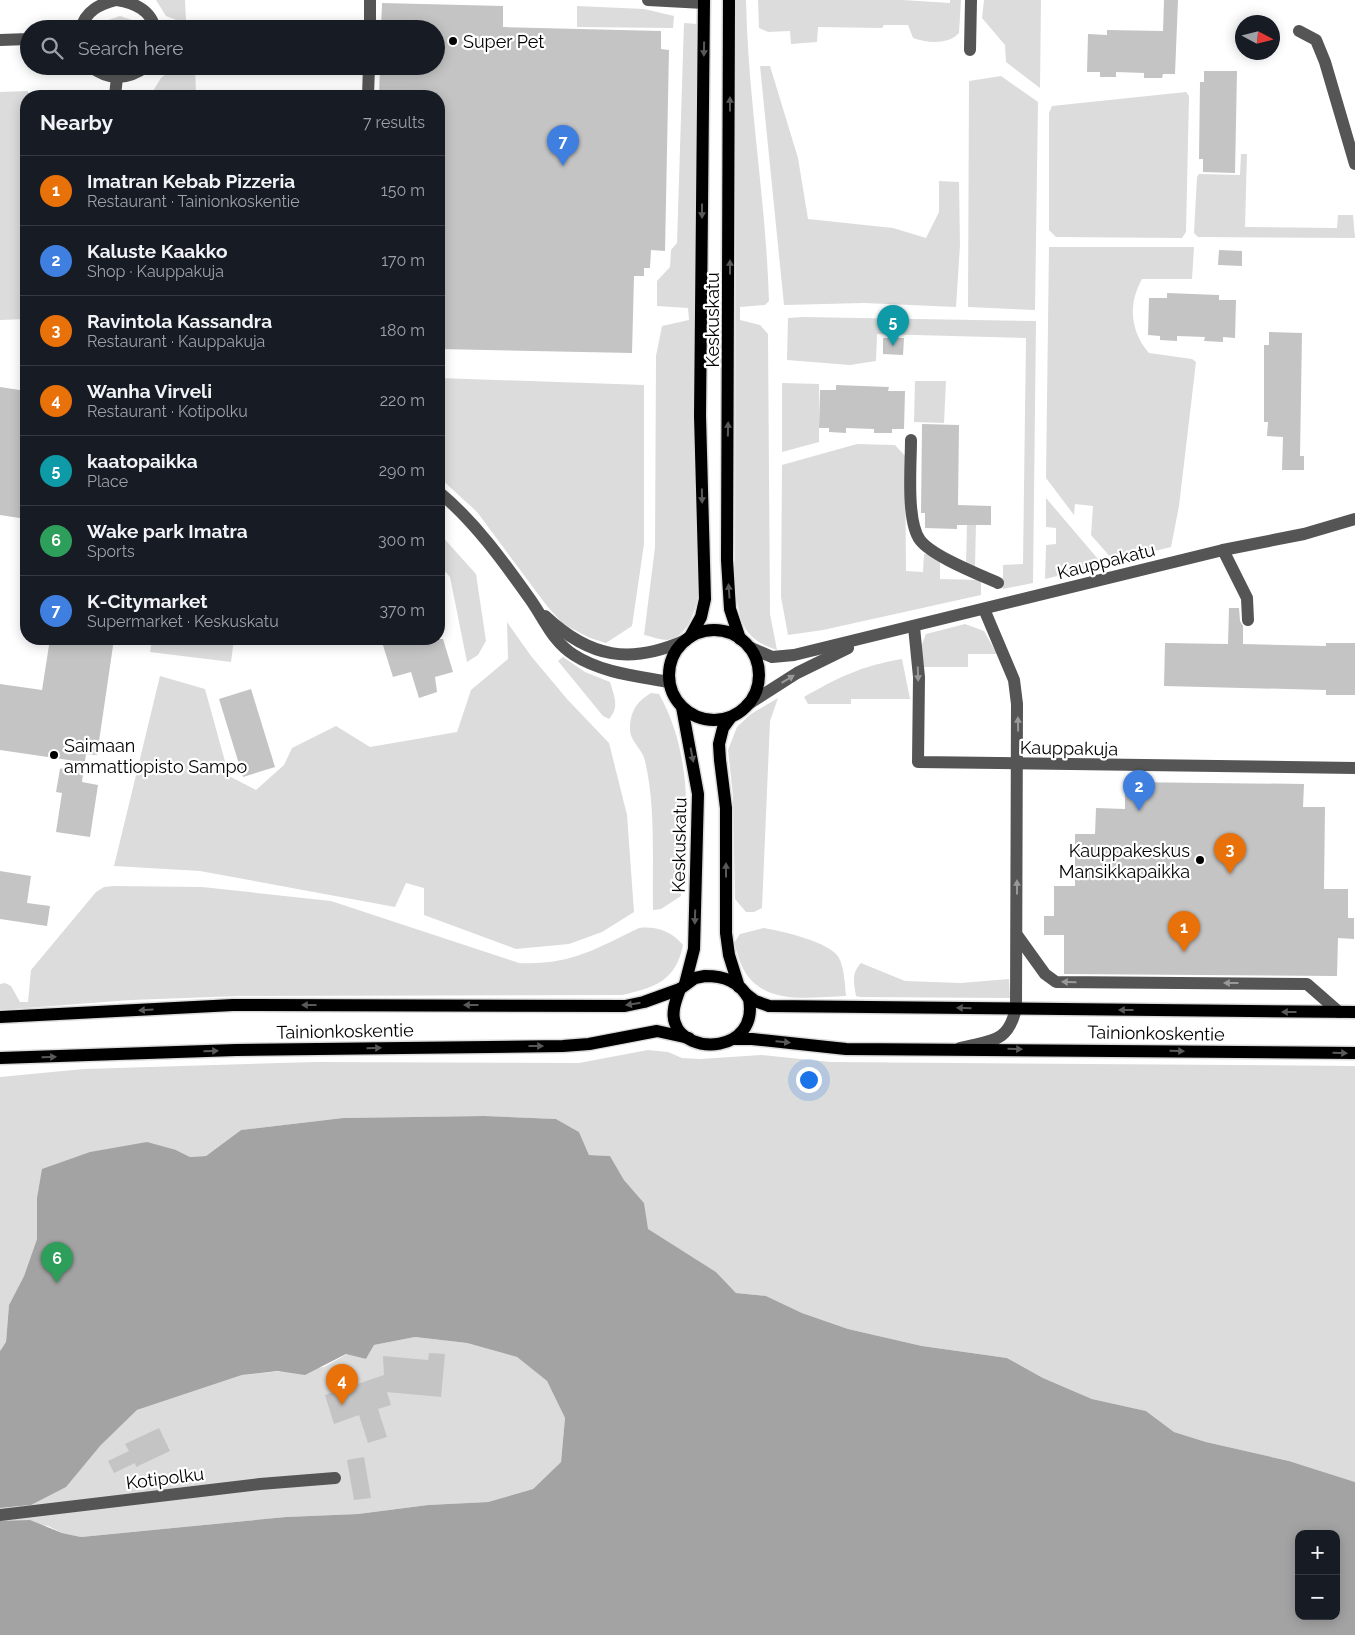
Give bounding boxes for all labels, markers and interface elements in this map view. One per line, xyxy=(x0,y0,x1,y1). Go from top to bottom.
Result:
north arrow xyxy=(1235,15,1280,60)
search box xyxy=(20,20,445,75)
place label: Super Pet xyxy=(463,31,544,52)
icon: search xyxy=(38,34,66,62)
marker: Super Pet xyxy=(447,35,459,47)
text: Search here xyxy=(78,37,184,59)
one-way arrow xyxy=(700,41,708,57)
one-way arrow xyxy=(726,96,734,112)
text: Nearby xyxy=(40,110,113,135)
text: 7 results xyxy=(363,113,425,132)
pin: 7 xyxy=(547,125,579,166)
text: Imatran Kebab Pizzeria xyxy=(87,170,295,192)
text: 1 xyxy=(52,181,60,200)
text: 150 m xyxy=(381,181,425,200)
text: Restaurant · Tainionkoskentie xyxy=(87,192,300,211)
one-way arrow xyxy=(698,203,706,219)
text: Kaluste Kaakko xyxy=(87,240,227,262)
text: 2 xyxy=(51,251,61,270)
text: 170 m xyxy=(381,251,425,270)
one-way arrow xyxy=(726,258,734,274)
text: Shop · Kauppakuja xyxy=(87,262,224,281)
street label: Keskuskatu xyxy=(702,272,723,368)
pin: 5 xyxy=(877,305,909,346)
text: Ravintola Kassandra xyxy=(87,310,272,332)
text: 3 xyxy=(52,321,60,340)
text: 180 m xyxy=(380,321,425,340)
text: Restaurant · Kauppakuja xyxy=(87,332,265,351)
text: Wanha Virveli xyxy=(87,380,212,402)
text: 4 xyxy=(51,391,61,410)
text: 220 m xyxy=(380,391,425,410)
text: Restaurant · Kotipolku xyxy=(87,402,248,421)
one-way arrow xyxy=(724,421,732,437)
text: kaatopaikka xyxy=(87,450,198,472)
text: 5 xyxy=(52,461,60,480)
text: 290 m xyxy=(379,461,425,480)
text: Place xyxy=(87,472,128,491)
one-way arrow xyxy=(698,488,706,504)
text: Wake park Imatra xyxy=(87,520,248,542)
text: 6 xyxy=(51,531,61,550)
text: 300 m xyxy=(378,531,425,550)
street label: Kauppakatu xyxy=(1055,539,1157,583)
text: Sports xyxy=(87,542,135,561)
one-way arrow xyxy=(725,583,733,599)
text: K-Citymarket xyxy=(87,590,208,612)
text: 7 xyxy=(52,601,60,620)
text: 370 m xyxy=(379,601,425,620)
text: Supermarket · Keskuskatu xyxy=(87,612,279,631)
one-way arrow xyxy=(915,667,923,683)
one-way arrow xyxy=(782,674,795,683)
one-way arrow xyxy=(1013,716,1021,732)
place label: Saimaan ammattiopisto Sampo xyxy=(64,735,248,777)
street label: Kauppakuja xyxy=(1020,737,1118,759)
one-way arrow xyxy=(689,747,697,763)
marker: Saimaan ammattiopisto Sampo xyxy=(48,749,60,761)
pin: 2 xyxy=(1123,770,1155,811)
street label: Keskuskatu xyxy=(668,797,690,893)
pin: 3 xyxy=(1214,833,1246,874)
place label: Kauppakeskus Mansikkapaikka xyxy=(1059,840,1190,882)
marker: Kauppakeskus Mansikkapaikka xyxy=(1194,854,1206,866)
one-way arrow xyxy=(722,862,730,878)
one-way arrow xyxy=(1013,878,1021,894)
one-way arrow xyxy=(691,909,699,925)
pin: 1 xyxy=(1168,911,1200,952)
one-way arrow xyxy=(1060,978,1076,986)
one-way arrow xyxy=(1223,979,1239,987)
one-way arrow xyxy=(300,1001,316,1009)
one-way arrow xyxy=(463,1001,479,1009)
one-way arrow xyxy=(625,1001,641,1009)
one-way arrow xyxy=(956,1004,972,1012)
one-way arrow xyxy=(138,1006,154,1014)
one-way arrow xyxy=(1118,1006,1134,1014)
one-way arrow xyxy=(1281,1008,1297,1016)
street label: Tainionkoskentie xyxy=(276,1019,414,1043)
street label: Tainionkoskentie xyxy=(1087,1021,1225,1045)
one-way arrow xyxy=(775,1038,791,1046)
one-way arrow xyxy=(528,1042,544,1050)
one-way arrow xyxy=(366,1044,382,1052)
one-way arrow xyxy=(1007,1045,1023,1053)
one-way arrow xyxy=(203,1047,219,1055)
one-way arrow xyxy=(1169,1047,1185,1055)
one-way arrow xyxy=(1332,1049,1348,1057)
one-way arrow xyxy=(41,1052,57,1060)
your location xyxy=(796,1067,822,1093)
pin: 6 xyxy=(41,1242,73,1283)
pin: 4 xyxy=(326,1364,358,1405)
street label: Kotipolku xyxy=(125,1463,205,1493)
map controls xyxy=(1295,1530,1340,1620)
button: + xyxy=(1295,1530,1340,1575)
button: − xyxy=(1295,1575,1340,1620)

